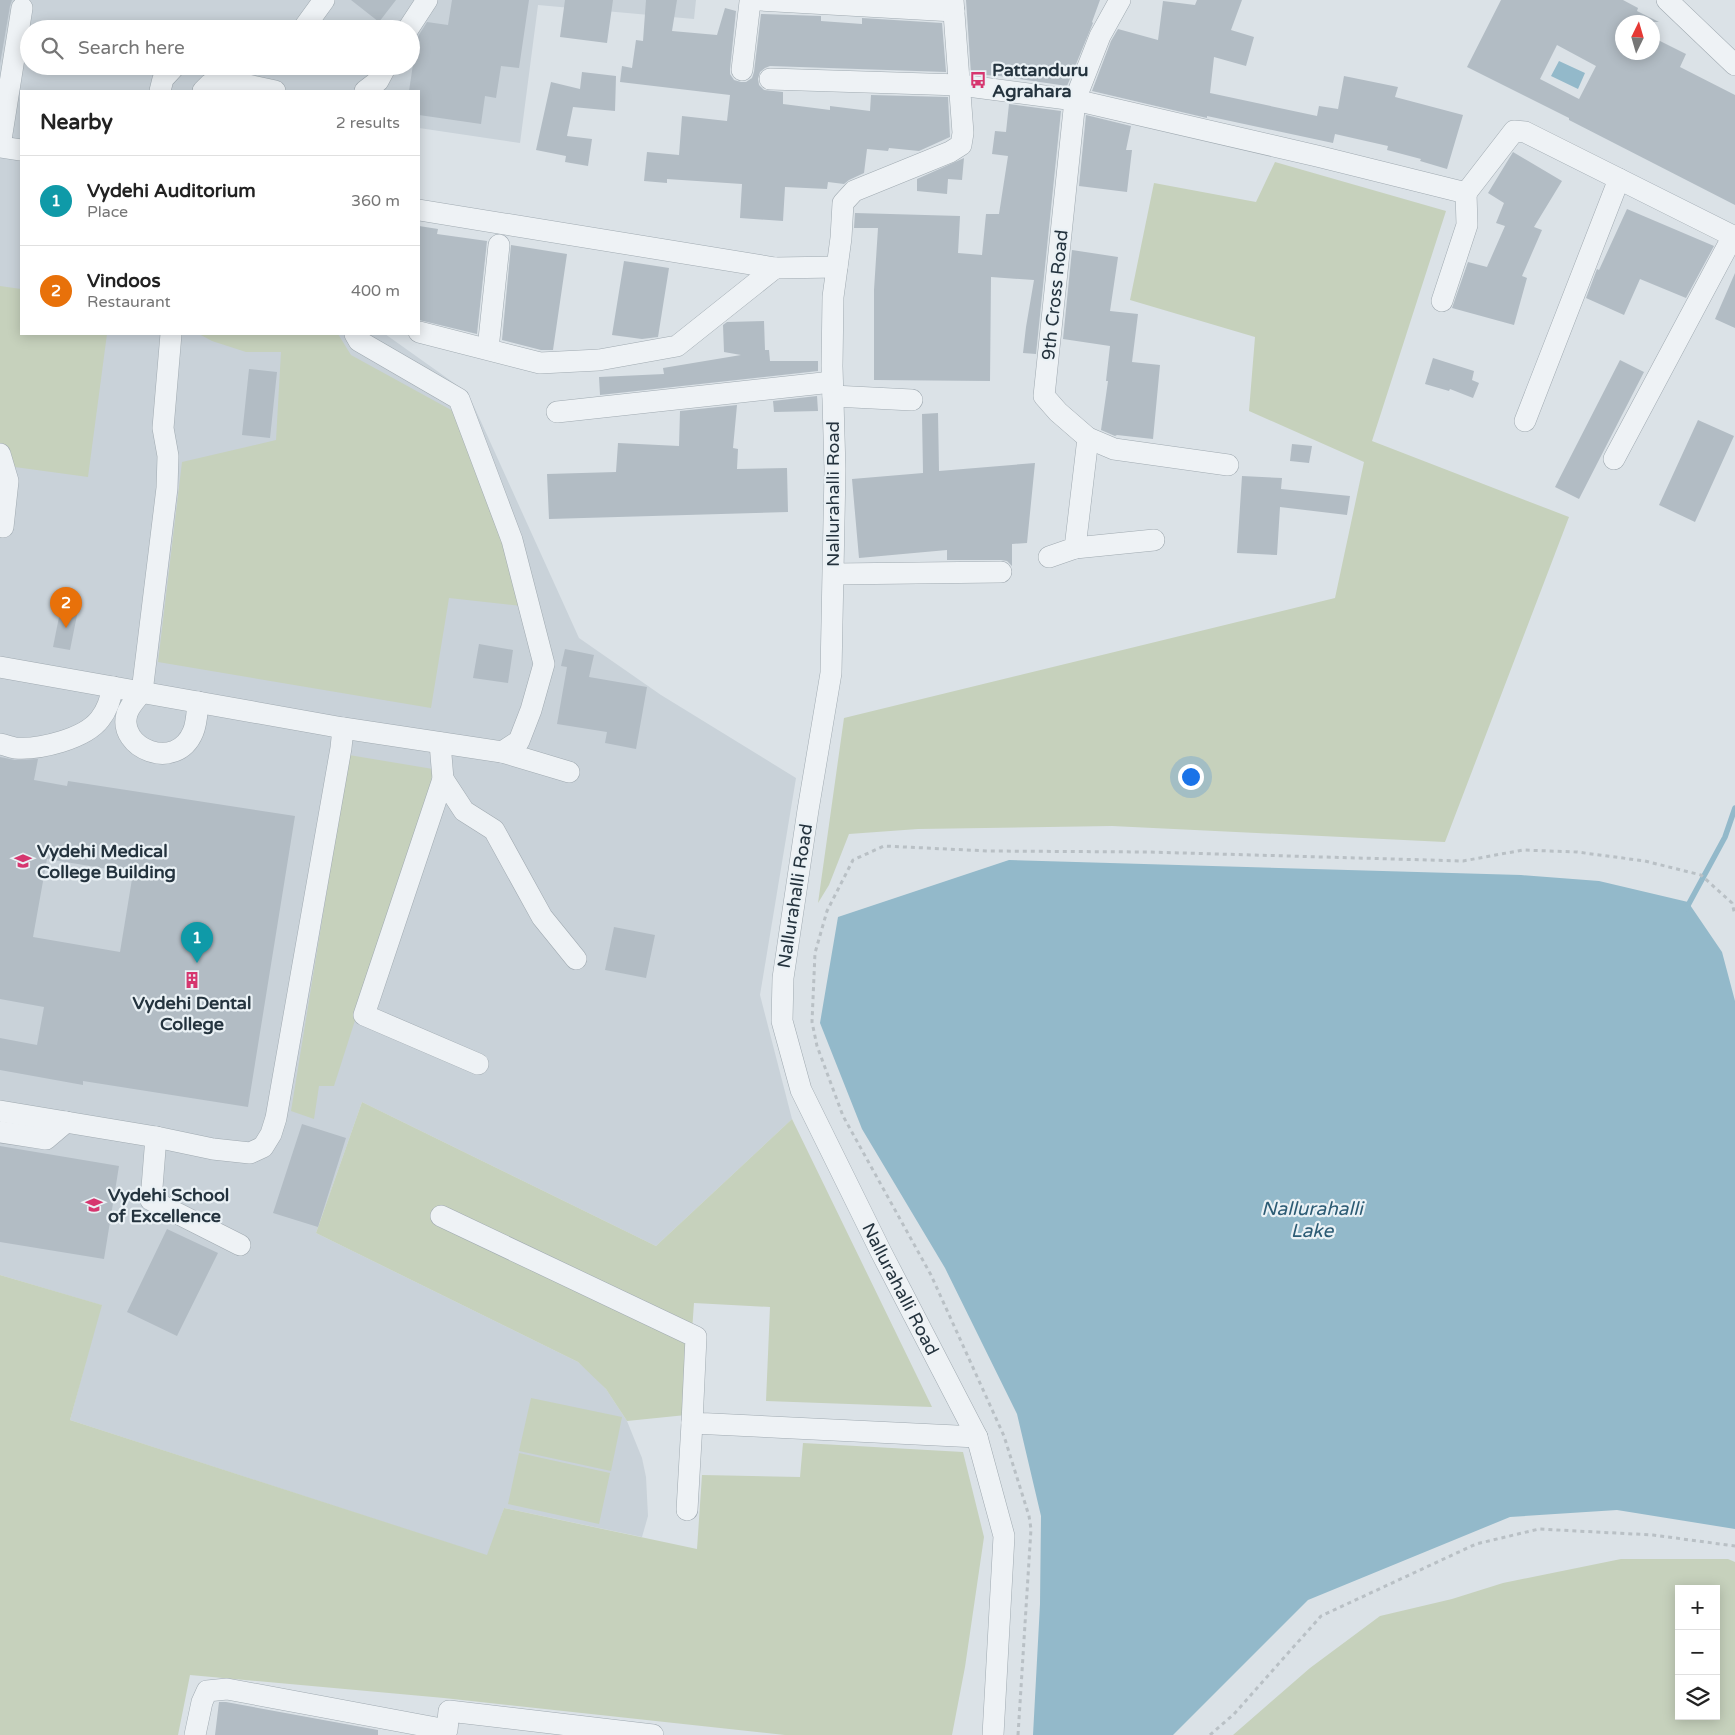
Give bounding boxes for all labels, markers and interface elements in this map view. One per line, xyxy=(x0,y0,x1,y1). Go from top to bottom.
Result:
north arrow xyxy=(1615,15,1660,60)
search box xyxy=(20,20,420,75)
icon: search xyxy=(38,34,66,62)
text: Search here xyxy=(78,37,185,59)
place label: Pattanduru Agrahara xyxy=(992,59,1089,102)
bus stop icon: Pattanduru Agrahara xyxy=(968,70,988,90)
text: Nearby xyxy=(40,110,113,135)
text: 2 results xyxy=(336,113,400,133)
text: Vydehi Auditorium xyxy=(87,180,256,202)
text: 1 xyxy=(51,191,61,211)
text: 360 m xyxy=(351,191,400,211)
text: Place xyxy=(87,202,128,222)
street label: 9th Cross Road xyxy=(1037,229,1073,361)
text: Vindoos xyxy=(87,270,161,292)
text: 2 xyxy=(51,281,61,301)
text: 400 m xyxy=(351,281,400,301)
text: Restaurant xyxy=(87,292,171,312)
street label: Nallurahalli Road xyxy=(822,421,844,567)
pin: 2 xyxy=(50,587,82,628)
your location xyxy=(1178,764,1204,790)
street label: Nallurahalli Road xyxy=(773,822,817,970)
place label: Vydehi Medical College Building xyxy=(37,840,176,883)
school or university icon: Vydehi Medical College Building xyxy=(13,851,33,871)
pin: 1 xyxy=(181,922,213,963)
building icon: Vydehi Dental College xyxy=(182,970,202,990)
place label: Vydehi Dental College xyxy=(133,992,251,1035)
place label: Vydehi School of Excellence xyxy=(108,1184,229,1227)
school or university icon: Vydehi School of Excellence xyxy=(84,1195,104,1215)
water label: Nallurahalli Lake xyxy=(1261,1198,1365,1242)
street label: Nallurahalli Road xyxy=(857,1219,944,1359)
map controls xyxy=(1675,1585,1720,1720)
button: + xyxy=(1675,1585,1720,1630)
button: − xyxy=(1675,1630,1720,1675)
button: layers xyxy=(1675,1675,1720,1720)

